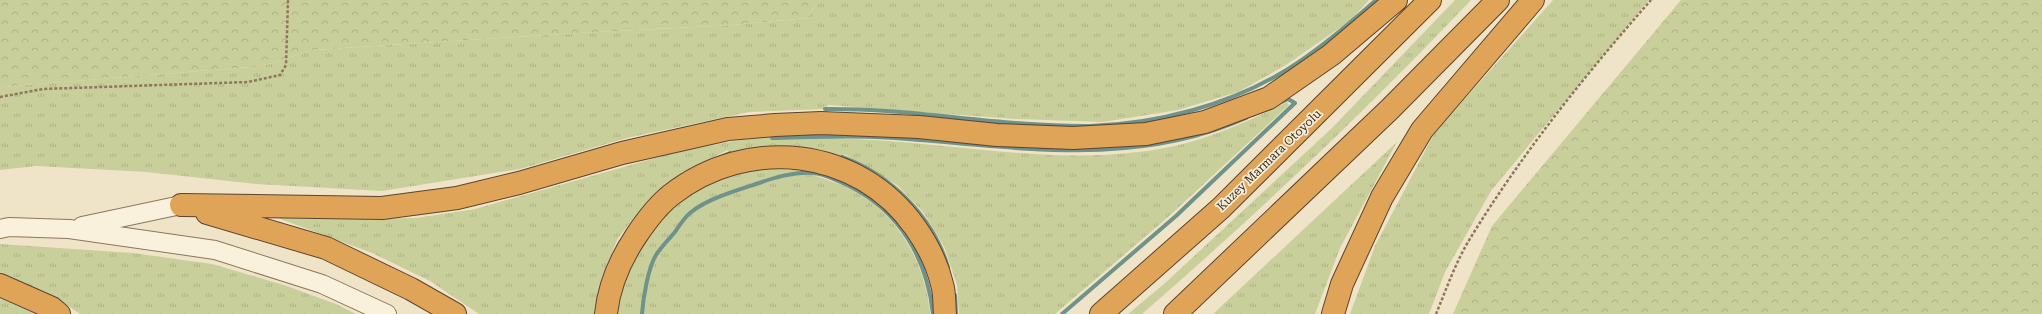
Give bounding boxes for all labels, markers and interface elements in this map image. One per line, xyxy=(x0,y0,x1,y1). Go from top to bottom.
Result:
street label: Kuzey Marmara Otoyolu xyxy=(1214,106,1324,213)

